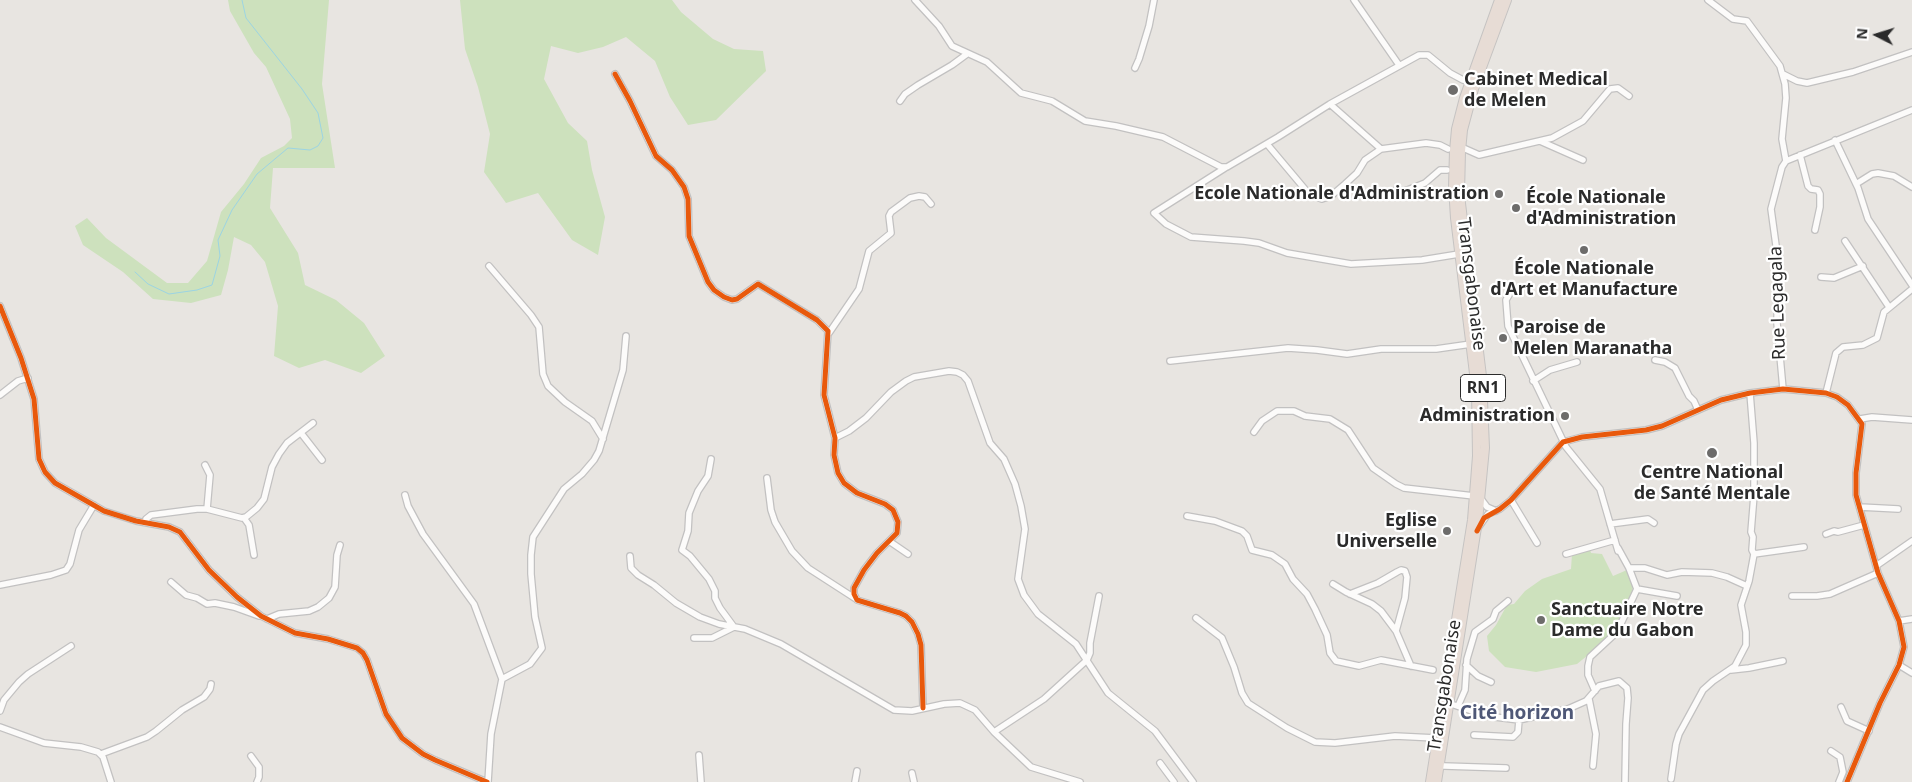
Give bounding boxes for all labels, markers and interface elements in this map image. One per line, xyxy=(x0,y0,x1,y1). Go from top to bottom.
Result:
north arrow xyxy=(1852,10,1902,60)
text: N xyxy=(1852,27,1872,40)
place label: Cabinet Medical de Melen xyxy=(1464,69,1608,112)
marker: Cabinet Medical de Melen xyxy=(1446,83,1460,97)
place label: Ecole Nationale d'Administration xyxy=(1194,183,1489,205)
place label: École Nationale d'Administration xyxy=(1526,187,1676,230)
marker: Ecole Nationale d'Administration xyxy=(1493,188,1505,200)
marker: École Nationale d'Administration xyxy=(1510,202,1522,214)
street label: Transgabonaise xyxy=(1452,216,1490,352)
marker: École Nationale d'Art et Manufacture xyxy=(1578,244,1590,256)
street label: Rue Legagala xyxy=(1765,246,1791,360)
place label: École Nationale d'Art et Manufacture xyxy=(1490,258,1678,300)
place label: Paroise de Melen Maranatha xyxy=(1513,317,1672,359)
marker: Paroise de Melen Maranatha xyxy=(1497,332,1509,344)
road number: RN1 xyxy=(1460,374,1506,402)
place label: Administration xyxy=(1420,405,1555,427)
marker: Administration xyxy=(1559,410,1571,422)
marker: Centre National de Santé Mentale xyxy=(1705,446,1719,460)
place label: Centre National de Santé Mentale xyxy=(1634,462,1790,504)
place label: Eglise Universelle xyxy=(1336,510,1437,552)
marker: Eglise Universelle xyxy=(1441,525,1453,537)
place label: Sanctuaire Notre Dame du Gabon xyxy=(1551,599,1704,642)
marker: Sanctuaire Notre Dame du Gabon xyxy=(1535,614,1547,626)
street label: Transgabonaise xyxy=(1424,618,1466,754)
district label: Cité horizon xyxy=(1460,703,1574,725)

